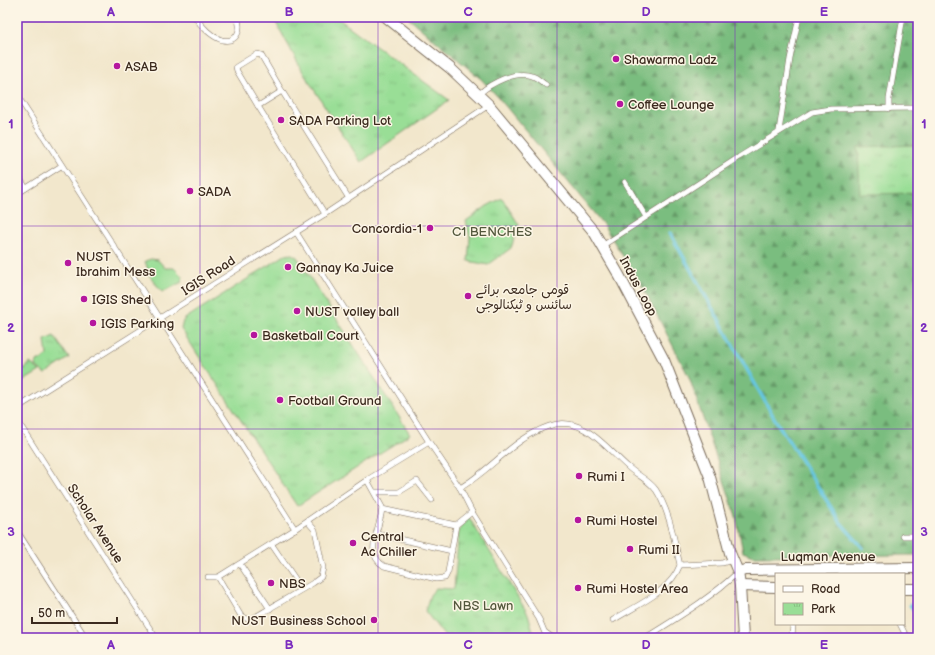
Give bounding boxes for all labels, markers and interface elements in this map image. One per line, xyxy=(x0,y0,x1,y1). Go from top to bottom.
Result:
text: A xyxy=(106,4,115,20)
text: B xyxy=(284,4,294,20)
text: C xyxy=(463,4,473,20)
text: D xyxy=(641,4,651,20)
text: E xyxy=(820,4,829,20)
place label: Shawarma Ladz xyxy=(624,52,718,68)
marker: Shawarma Ladz xyxy=(611,54,621,64)
place label: ASAB xyxy=(125,59,158,75)
marker: ASAB xyxy=(112,61,122,71)
place label: Coffee Lounge xyxy=(628,97,715,113)
marker: Coffee Lounge xyxy=(615,99,625,109)
place label: SADA Parking Lot xyxy=(289,113,391,129)
marker: SADA Parking Lot xyxy=(276,115,286,125)
text: 1 xyxy=(8,116,14,132)
text: 1 xyxy=(921,116,927,132)
place label: SADA xyxy=(198,184,231,200)
marker: SADA xyxy=(185,186,195,196)
place label: Concordia-1 xyxy=(352,221,422,237)
marker: Concordia-1 xyxy=(425,223,435,233)
park label: C1 BENCHES xyxy=(452,224,532,240)
place label: NUST Ibrahim Mess xyxy=(76,249,156,280)
street label: IGIS Road xyxy=(179,253,238,299)
street label: Indus Loop xyxy=(616,254,661,319)
marker: NUST Ibrahim Mess xyxy=(63,258,73,268)
place label: Gannay Ka Juice xyxy=(296,260,394,276)
marker: Gannay Ka Juice xyxy=(283,262,293,272)
place label: قومی جامعہ برائے سائنس و ٹیکنالوجی xyxy=(476,282,572,314)
marker: قومی جامعہ برائے سائنس و ٹیکنالوجی xyxy=(463,291,473,301)
place label: IGIS Shed xyxy=(92,292,151,308)
marker: IGIS Shed xyxy=(79,294,89,304)
place label: NUST volley ball xyxy=(305,304,399,320)
marker: NUST volley ball xyxy=(292,306,302,316)
place label: IGIS Parking xyxy=(101,316,174,332)
marker: IGIS Parking xyxy=(88,318,98,328)
text: 2 xyxy=(7,320,15,336)
text: 2 xyxy=(920,320,928,336)
place label: Basketball Court xyxy=(262,328,359,344)
marker: Basketball Court xyxy=(249,330,259,340)
place label: Football Ground xyxy=(288,393,381,409)
marker: Football Ground xyxy=(275,395,285,405)
place label: Rumi I xyxy=(587,469,625,485)
marker: Rumi I xyxy=(574,471,584,481)
street label: Scholar Avenue xyxy=(64,481,127,566)
place label: Rumi Hostel xyxy=(586,513,657,529)
marker: Rumi Hostel xyxy=(573,515,583,525)
text: 3 xyxy=(7,524,15,540)
text: 3 xyxy=(920,524,928,540)
place label: Central Ac Chiller xyxy=(361,529,417,560)
marker: Central Ac Chiller xyxy=(348,538,358,548)
place label: Rumi II xyxy=(638,542,680,558)
marker: Rumi II xyxy=(625,544,635,554)
street label: Luqman Avenue xyxy=(781,549,876,565)
legend xyxy=(775,573,905,625)
place label: NBS xyxy=(279,576,306,592)
marker: NBS xyxy=(266,578,276,588)
place label: Rumi Hostel Area xyxy=(586,581,688,597)
text: Road xyxy=(811,582,840,597)
marker: Rumi Hostel Area xyxy=(573,583,583,593)
park label: NBS Lawn xyxy=(453,598,513,614)
scale bar xyxy=(32,599,117,625)
text: Park xyxy=(811,602,835,617)
text: 50 m xyxy=(38,606,65,621)
place label: NUST Business School xyxy=(231,613,366,629)
marker: NUST Business School xyxy=(369,615,379,625)
text: A xyxy=(106,637,115,653)
text: B xyxy=(284,637,294,653)
text: C xyxy=(463,637,473,653)
text: D xyxy=(641,637,651,653)
text: E xyxy=(820,637,829,653)

